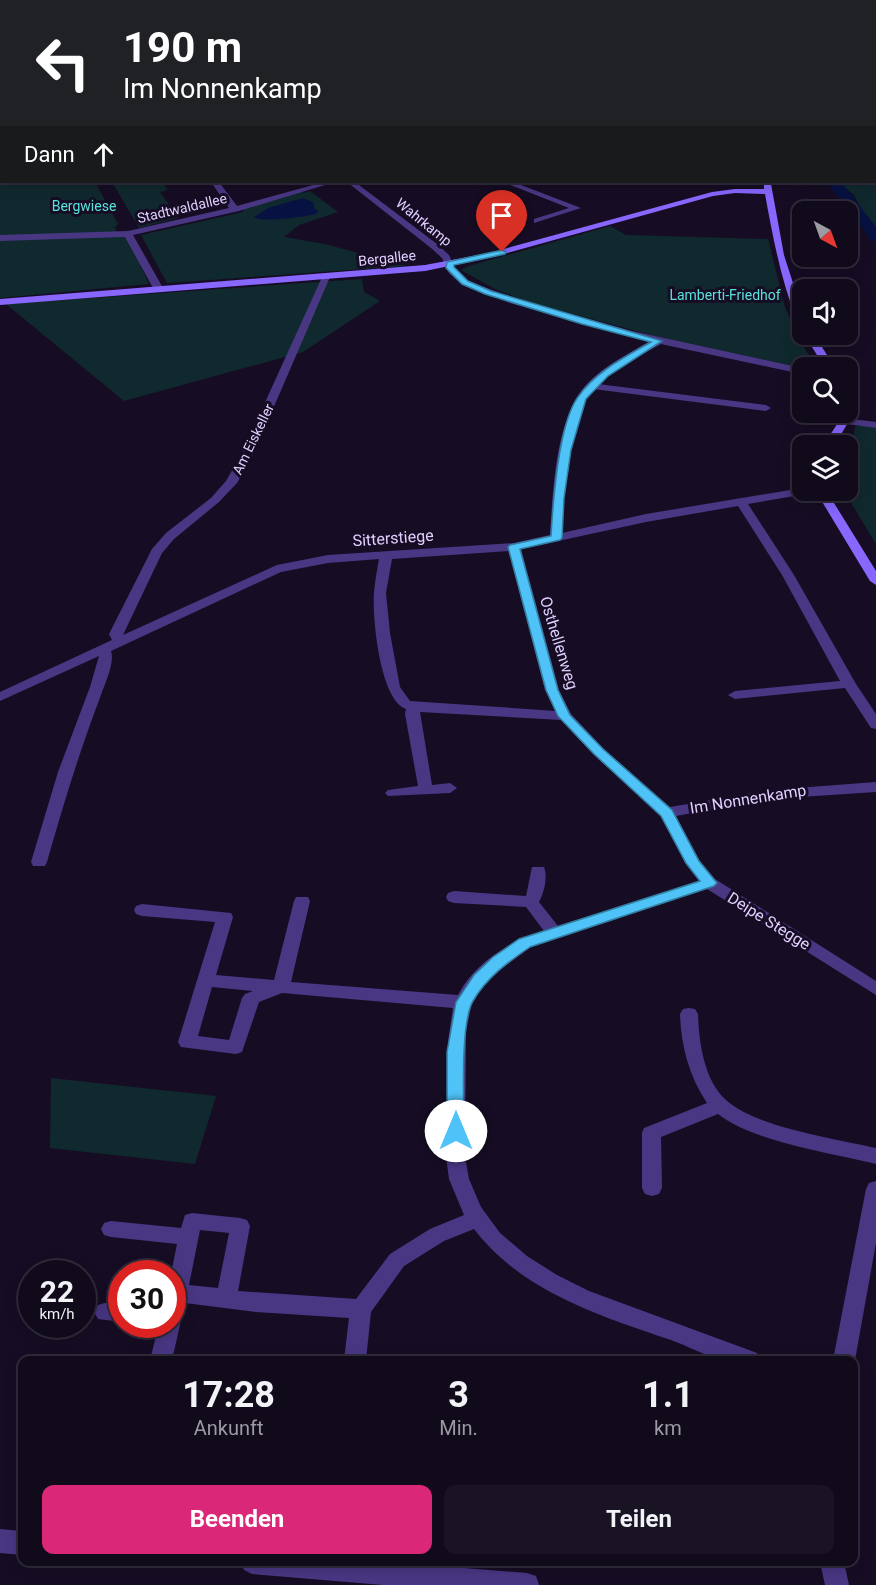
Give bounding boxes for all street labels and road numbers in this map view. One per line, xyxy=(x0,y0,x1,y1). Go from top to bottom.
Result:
street label: Stadtwaldallee xyxy=(136,190,228,226)
street label: Wahrkamp xyxy=(393,195,455,249)
street label: Bergallee xyxy=(357,247,417,269)
street label: Am Eiskeller xyxy=(229,401,277,477)
street label: Sitterstiege xyxy=(352,526,434,550)
street label: Osthellenweg xyxy=(536,594,582,692)
street label: Im Nonnenkamp xyxy=(688,780,808,818)
street label: Deipe Stegge xyxy=(724,888,814,954)

